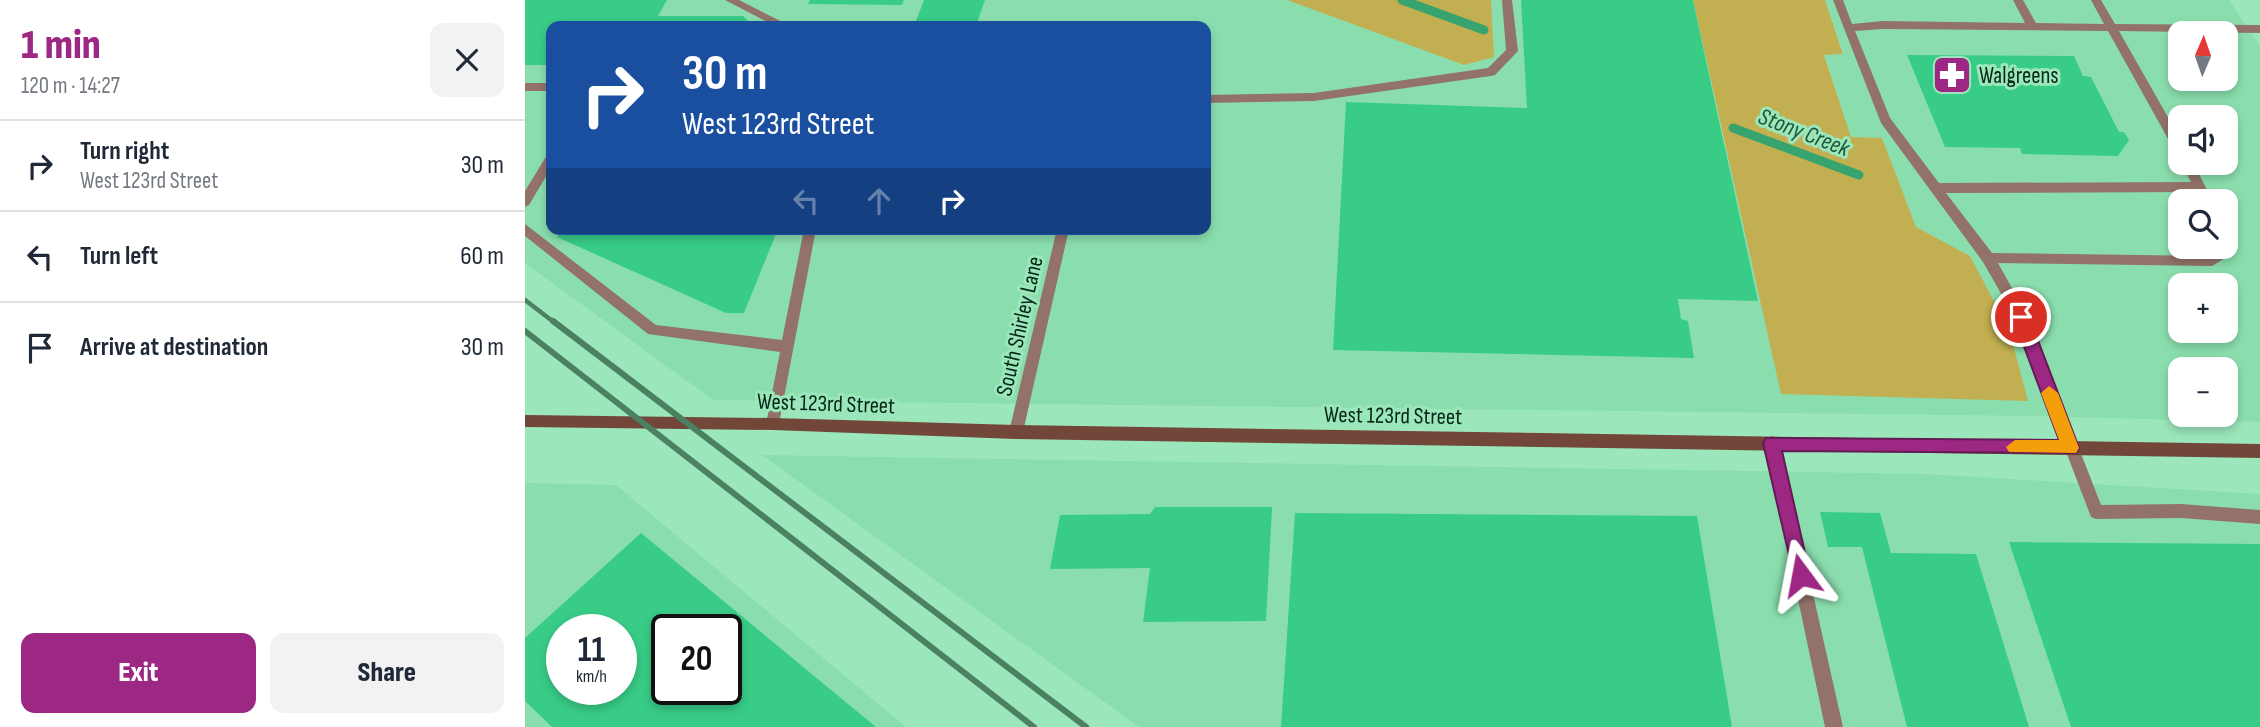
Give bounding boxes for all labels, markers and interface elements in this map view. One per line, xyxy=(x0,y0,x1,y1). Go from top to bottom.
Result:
text: 1 min xyxy=(21,20,101,71)
north arrow xyxy=(2168,21,2238,91)
map controls xyxy=(2168,21,2238,427)
button: close xyxy=(430,23,504,97)
text: 30 m xyxy=(682,45,767,104)
icon: right xyxy=(567,49,658,140)
pharmacy icon: Walgreens xyxy=(1931,54,1973,96)
place label: Walgreens xyxy=(1979,62,2059,90)
text: 120 m · 14:27 xyxy=(21,72,120,100)
water label: Stony Creek xyxy=(1754,102,1854,163)
text: West 123rd Street xyxy=(682,105,874,144)
button: sound xyxy=(2168,105,2238,175)
text: Turn right xyxy=(80,136,169,167)
icon: right xyxy=(21,147,59,185)
text: 30 m xyxy=(461,150,504,181)
text: West 123rd Street xyxy=(80,167,218,195)
icon: left xyxy=(787,182,825,220)
icon: ahead xyxy=(860,182,898,220)
icon: right xyxy=(933,182,971,220)
button: search xyxy=(2168,189,2238,259)
icon: left xyxy=(21,238,59,276)
text: Turn left xyxy=(80,241,158,272)
text: 60 m xyxy=(460,241,504,272)
street label: South Shirley Lane xyxy=(990,254,1050,399)
button: + xyxy=(2168,273,2238,343)
pin xyxy=(1991,287,2051,347)
icon: arrive xyxy=(2002,298,2040,336)
icon: arrive xyxy=(21,329,59,367)
text: Arrive at destination xyxy=(80,332,268,363)
text: 30 m xyxy=(461,332,504,363)
button: − xyxy=(2168,357,2238,427)
street label: West 123rd Street xyxy=(756,388,896,420)
street label: West 123rd Street xyxy=(1324,401,1462,431)
position arrow xyxy=(1764,538,1838,612)
speed limit sign: 20 xyxy=(651,614,742,705)
text: 11 xyxy=(578,629,605,672)
button: Exit xyxy=(21,633,256,713)
button: Share xyxy=(270,633,504,713)
text: km/h xyxy=(576,666,607,687)

